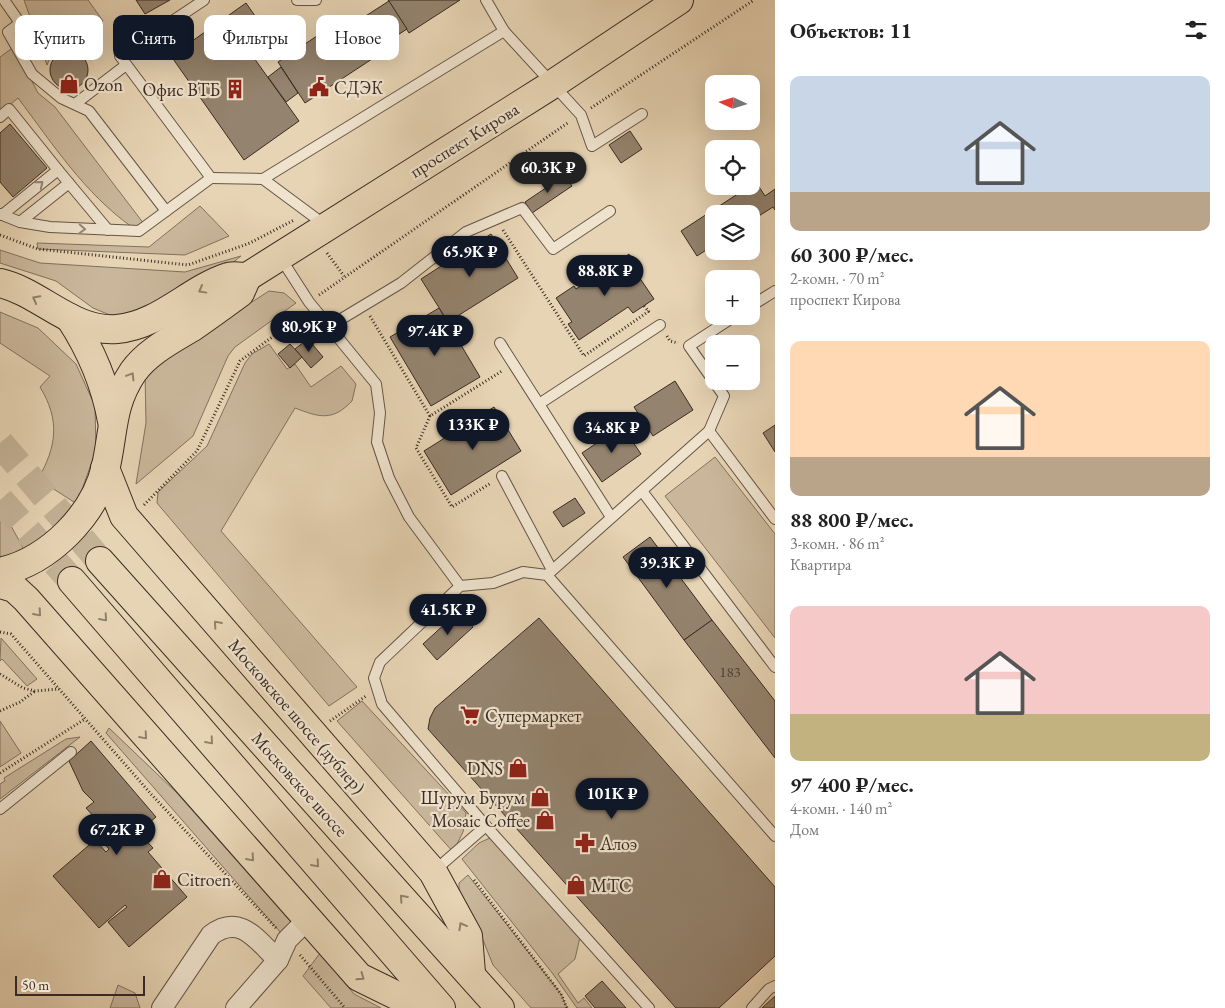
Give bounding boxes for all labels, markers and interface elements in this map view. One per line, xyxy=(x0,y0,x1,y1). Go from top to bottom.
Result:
chip: Купить xyxy=(15,15,103,60)
chip: Снять xyxy=(113,15,194,60)
chip: Фильтры xyxy=(204,15,306,60)
chip: Новое xyxy=(316,15,399,60)
icon: filters xyxy=(1182,16,1210,44)
text: Объектов: 11 xyxy=(790,17,912,44)
shop icon: Ozon xyxy=(58,73,80,95)
place label: Ozon xyxy=(84,73,123,96)
north arrow xyxy=(705,75,760,130)
map controls xyxy=(705,75,760,390)
public building icon: СДЭК xyxy=(308,76,330,98)
place label: СДЭК xyxy=(334,76,383,99)
place label: Офис ВТБ xyxy=(142,78,220,101)
building icon: Офис ВТБ xyxy=(224,78,246,100)
street label: проспект Кирова xyxy=(405,97,524,183)
icon: home xyxy=(955,108,1045,198)
button: locate xyxy=(705,140,760,195)
pin: 60.3K ₽ xyxy=(502,152,594,194)
text: 60.3K ₽ xyxy=(520,157,576,178)
one-way arrow xyxy=(34,182,43,190)
button: layers xyxy=(705,205,760,260)
one-way arrow xyxy=(78,224,86,234)
pin: 65.9K ₽ xyxy=(424,236,516,278)
text: 65.9K ₽ xyxy=(442,241,498,262)
text: 60 300 ₽/мес. xyxy=(790,241,914,268)
pin: 88.8K ₽ xyxy=(559,254,651,297)
text: 88.8K ₽ xyxy=(577,260,633,281)
text: 2-комн. · 70 m² xyxy=(790,268,885,289)
button: + xyxy=(705,270,760,325)
one-way arrow xyxy=(198,284,207,294)
text: проспект Кирова xyxy=(790,289,901,310)
one-way arrow xyxy=(32,295,41,305)
pin: 80.9K ₽ xyxy=(263,310,355,353)
pin: 97.4K ₽ xyxy=(389,314,481,357)
text: 80.9K ₽ xyxy=(281,316,337,337)
text: 97.4K ₽ xyxy=(407,320,463,341)
button: − xyxy=(705,335,760,390)
one-way arrow xyxy=(125,373,135,382)
icon: home xyxy=(955,373,1045,463)
pin: 133K ₽ xyxy=(432,408,514,451)
pin: 34.8K ₽ xyxy=(566,412,658,454)
text: 133K ₽ xyxy=(447,414,499,435)
text: 34.8K ₽ xyxy=(584,417,640,438)
text: 88 800 ₽/мес. xyxy=(790,506,914,533)
text: 3-комн. · 86 m² xyxy=(790,533,885,554)
pin: 39.3K ₽ xyxy=(621,546,713,589)
text: 39.3K ₽ xyxy=(639,552,695,573)
text: Квартира xyxy=(790,554,851,575)
pin: 41.5K ₽ xyxy=(402,594,494,636)
text: 41.5K ₽ xyxy=(420,599,476,620)
one-way arrow xyxy=(32,607,41,616)
one-way arrow xyxy=(98,613,107,622)
one-way arrow xyxy=(215,621,223,630)
street label: Московское шоссе (дублер) xyxy=(224,634,370,798)
icon: home xyxy=(955,638,1045,728)
house number: 183 xyxy=(719,662,741,681)
supermarket icon: Супермаркет xyxy=(459,704,481,726)
place label: Супермаркет xyxy=(485,704,582,727)
street label: Московское шоссе xyxy=(247,727,353,841)
one-way arrow xyxy=(138,730,147,739)
one-way arrow xyxy=(204,736,213,745)
place label: DNS xyxy=(467,757,503,780)
shop icon: DNS xyxy=(507,757,529,779)
text: 97 400 ₽/мес. xyxy=(790,771,914,798)
pin: 101K ₽ xyxy=(571,778,653,820)
text: 101K ₽ xyxy=(586,783,638,804)
place label: Шурум Бурум xyxy=(420,786,526,809)
shop icon: Шурум Бурум xyxy=(529,786,551,808)
text: 4-комн. · 140 m² xyxy=(790,798,892,819)
place label: Mosaic Coffee xyxy=(431,809,530,832)
shop icon: Mosaic Coffee xyxy=(534,809,556,831)
pin: 67.2K ₽ xyxy=(71,814,163,856)
text: 67.2K ₽ xyxy=(89,819,145,840)
text: Дом xyxy=(790,819,819,840)
pharmacy icon: Алоэ xyxy=(574,832,596,854)
place label: Алоэ xyxy=(599,832,637,855)
one-way arrow xyxy=(246,852,255,861)
one-way arrow xyxy=(310,859,319,868)
shop icon: Citroen xyxy=(151,868,173,890)
place label: Citroen xyxy=(177,868,232,891)
shop icon: МТС xyxy=(565,874,587,896)
place label: МТС xyxy=(591,874,632,897)
one-way arrow xyxy=(400,895,409,904)
one-way arrow xyxy=(458,922,468,931)
one-way arrow xyxy=(355,971,365,980)
scale bar xyxy=(15,973,145,996)
text: 50 m xyxy=(22,976,49,994)

